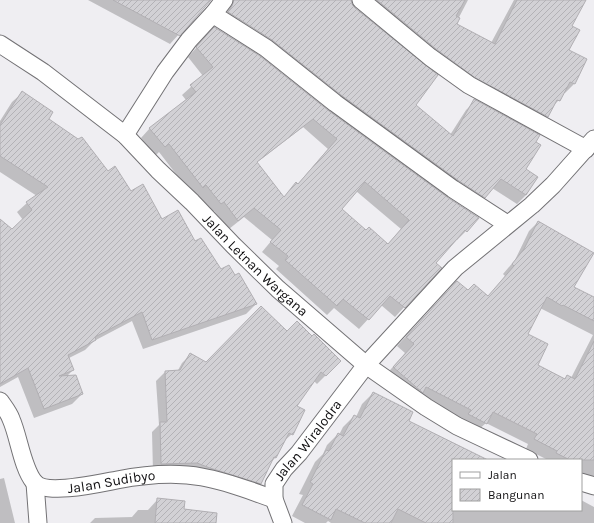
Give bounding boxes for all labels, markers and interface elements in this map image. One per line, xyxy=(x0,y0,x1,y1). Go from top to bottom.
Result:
street label: Jalan Letnan Wargana xyxy=(199,211,311,320)
street label: Jalan Wiralodra xyxy=(271,397,345,484)
legend xyxy=(452,459,582,511)
street label: Jalan Sudibyo xyxy=(67,467,156,497)
text: Jalan xyxy=(488,468,517,482)
text: Bangunan xyxy=(488,488,544,502)

